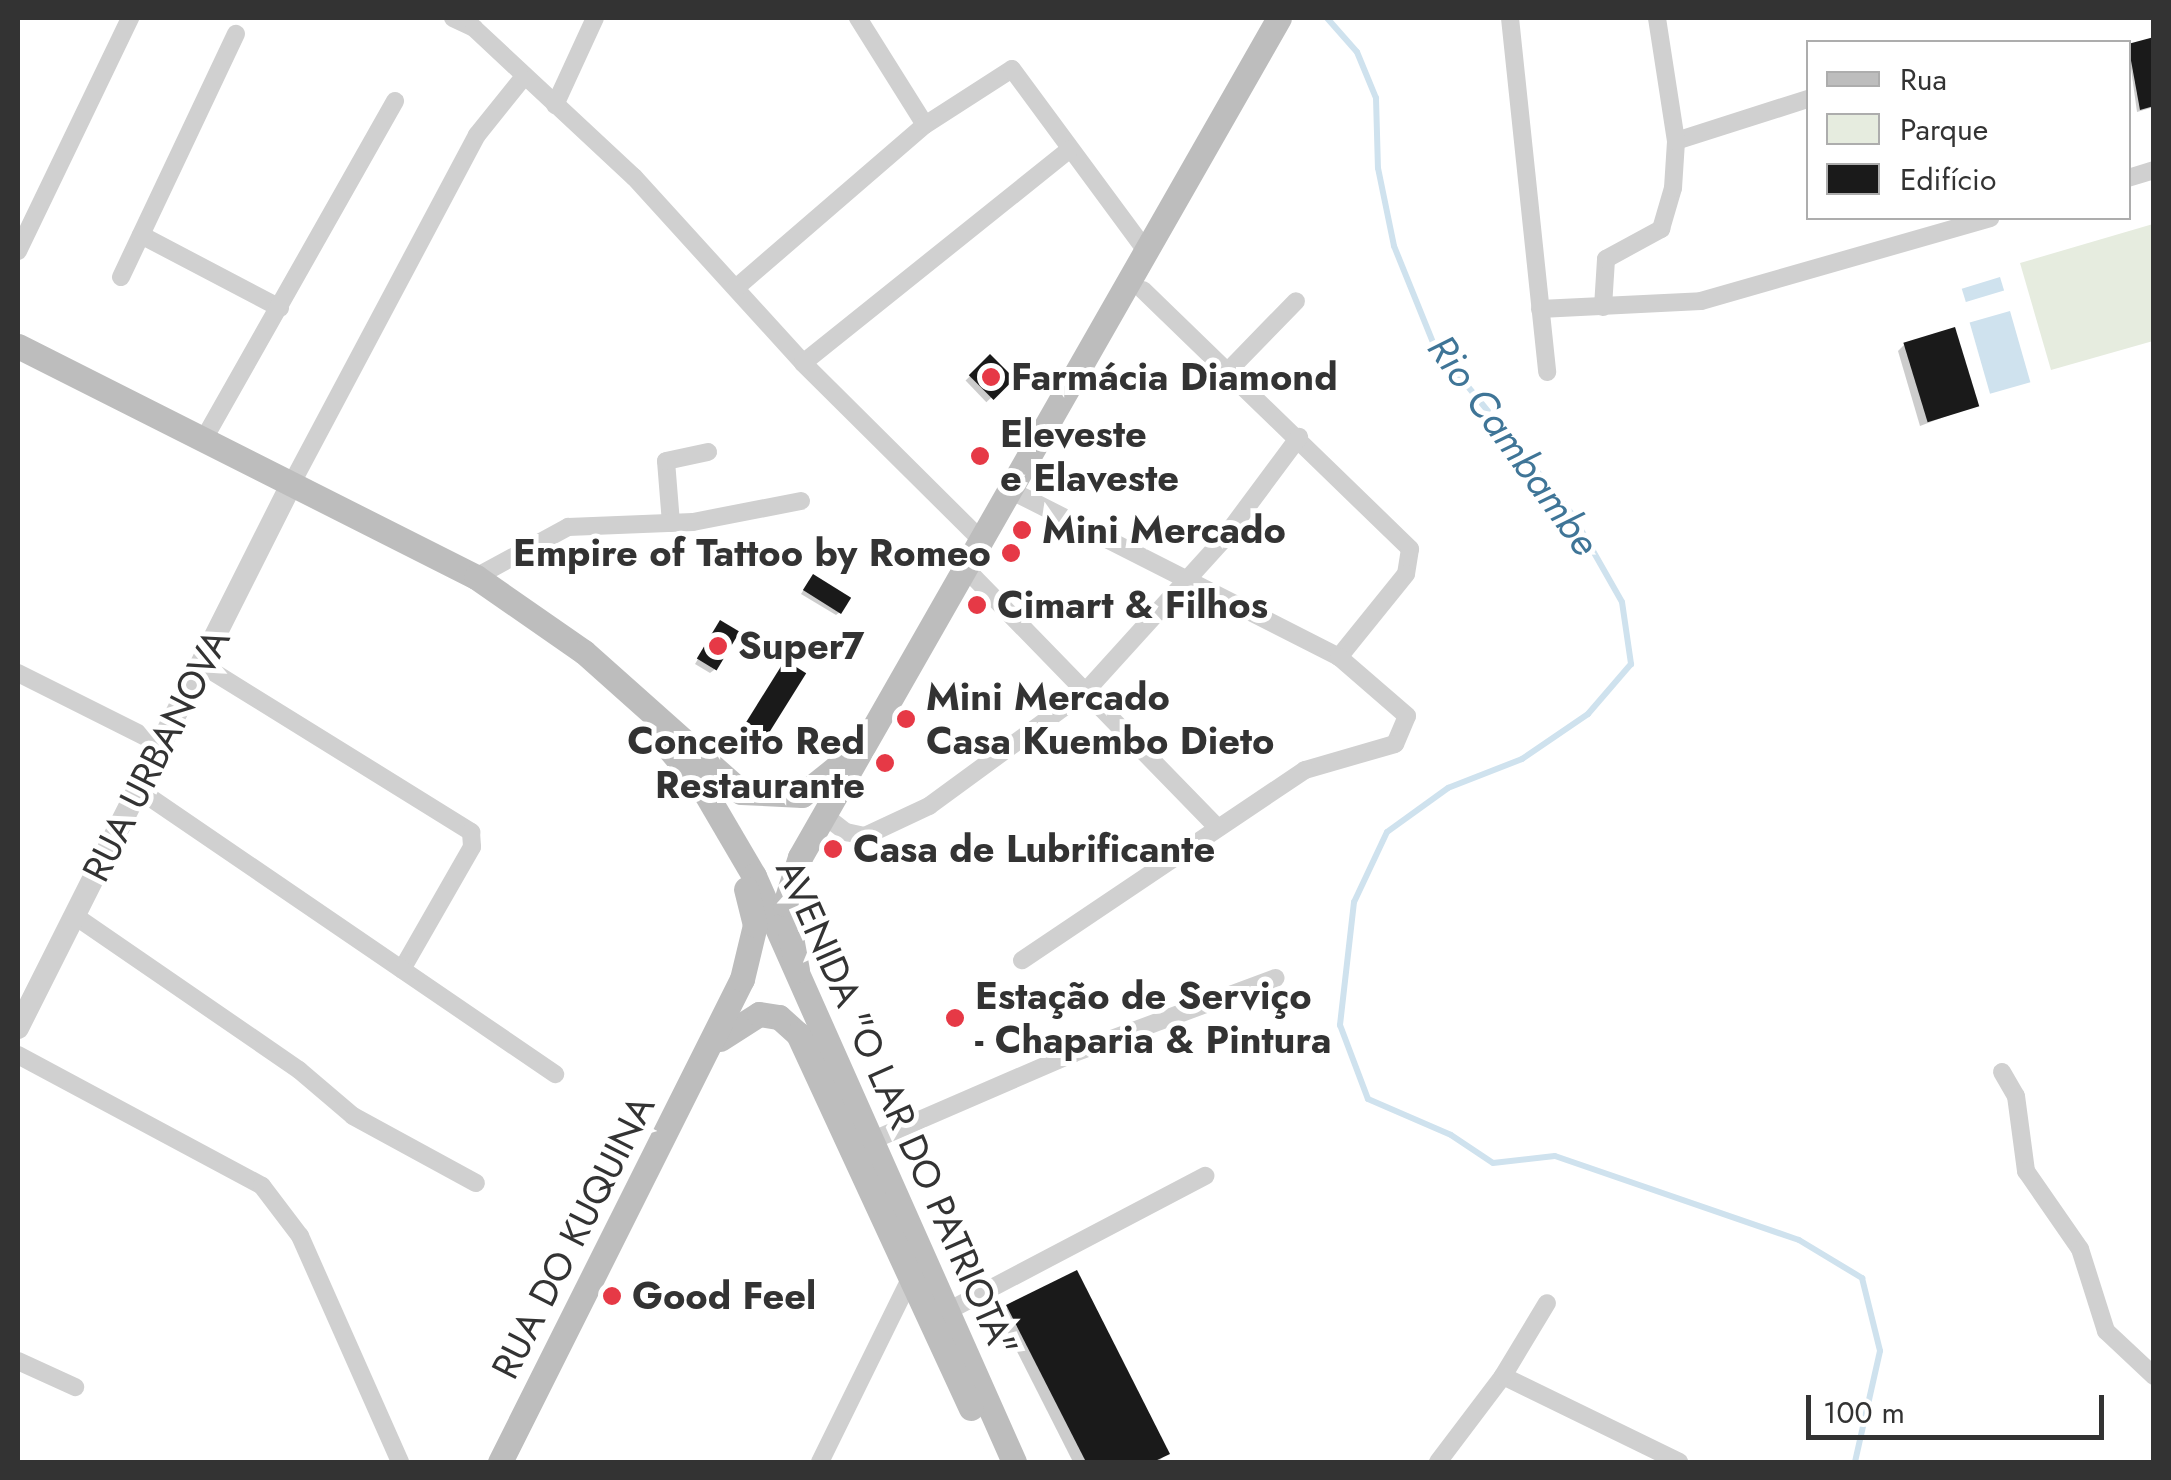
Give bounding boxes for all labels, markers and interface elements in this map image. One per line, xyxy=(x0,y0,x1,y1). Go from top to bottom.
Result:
legend xyxy=(1806,40,2131,220)
text: Rua xyxy=(1900,58,1947,101)
text: Parque xyxy=(1900,108,1988,151)
text: Edifício xyxy=(1900,158,1996,201)
water label: Rio Cambambe xyxy=(1418,325,1610,565)
place label: Farmácia Diamond xyxy=(1011,354,1338,400)
marker: Farmácia Diamond xyxy=(980,366,1002,388)
place label: Eleveste e Elaveste xyxy=(1000,411,1179,500)
marker: Eleveste e Elaveste xyxy=(969,445,991,467)
place label: Mini Mercado xyxy=(1042,507,1286,553)
marker: Mini Mercado xyxy=(1011,519,1033,541)
place label: Empire of Tattoo by Romeo xyxy=(513,530,991,576)
marker: Empire of Tattoo by Romeo xyxy=(1000,542,1022,564)
place label: Cimart & Filhos xyxy=(997,582,1268,628)
marker: Cimart & Filhos xyxy=(966,594,988,616)
street label: RUA URBANOVA xyxy=(73,621,239,889)
place label: Super7 xyxy=(738,623,864,669)
marker: Super7 xyxy=(707,635,729,657)
place label: Mini Mercado Casa Kuembo Dieto xyxy=(926,674,1274,764)
marker: Mini Mercado Casa Kuembo Dieto xyxy=(895,708,917,730)
place label: Conceito Red Restaurante xyxy=(627,718,865,808)
marker: Conceito Red Restaurante xyxy=(874,752,896,774)
place label: Casa de Lubrificante xyxy=(853,826,1215,872)
marker: Casa de Lubrificante xyxy=(822,838,844,860)
street label: AVENIDA "O LAR DO PATRIOTA" xyxy=(766,852,1028,1364)
place label: Estação de Serviço - Chaparia & Pintura xyxy=(975,973,1332,1062)
marker: Estação de Serviço - Chaparia & Pintura xyxy=(944,1007,966,1029)
street label: RUA DO KUQUINA xyxy=(482,1088,664,1386)
place label: Good Feel xyxy=(632,1273,816,1319)
marker: Good Feel xyxy=(601,1285,623,1307)
scale bar xyxy=(1811,1375,2108,1437)
text: 100 m xyxy=(1823,1391,1905,1434)

